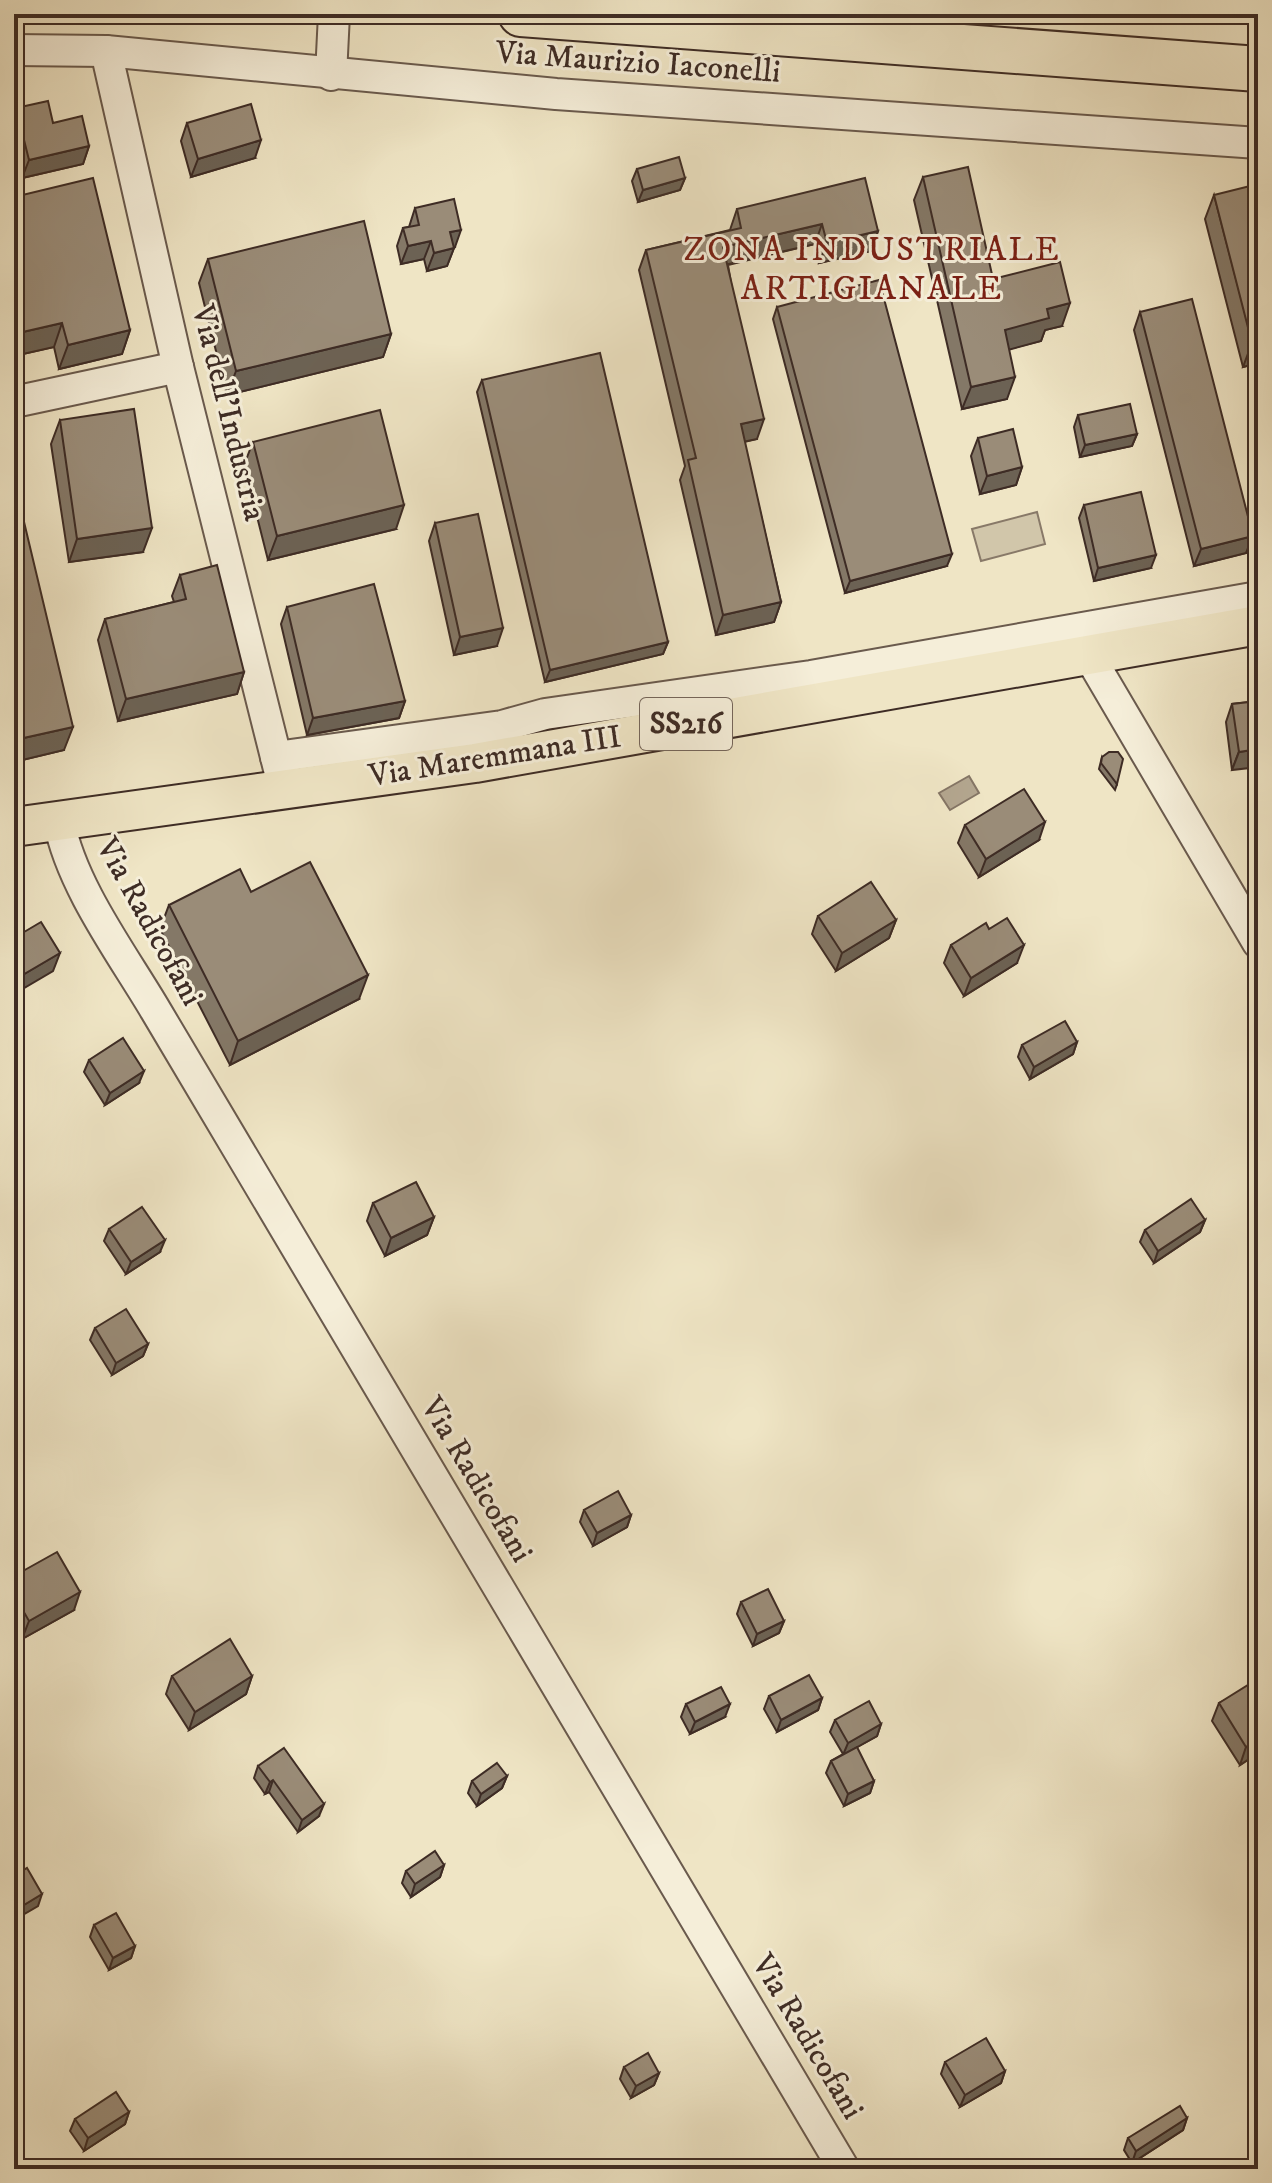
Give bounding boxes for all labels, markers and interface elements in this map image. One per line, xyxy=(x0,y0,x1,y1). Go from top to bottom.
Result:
street label: Via Maurizio Iaconelli xyxy=(493,33,782,93)
district label: ZONA INDUSTRIALE ARTIGIANALE xyxy=(683,229,1061,310)
street label: Via dell'Industria xyxy=(182,300,274,526)
road number: SS216 xyxy=(640,698,732,750)
street label: Via Maremmana III xyxy=(365,717,624,797)
street label: Via Radicofani xyxy=(86,830,212,1013)
street label: Via Radicofani xyxy=(410,1389,541,1570)
street label: Via Radicofani xyxy=(741,1946,872,2127)

